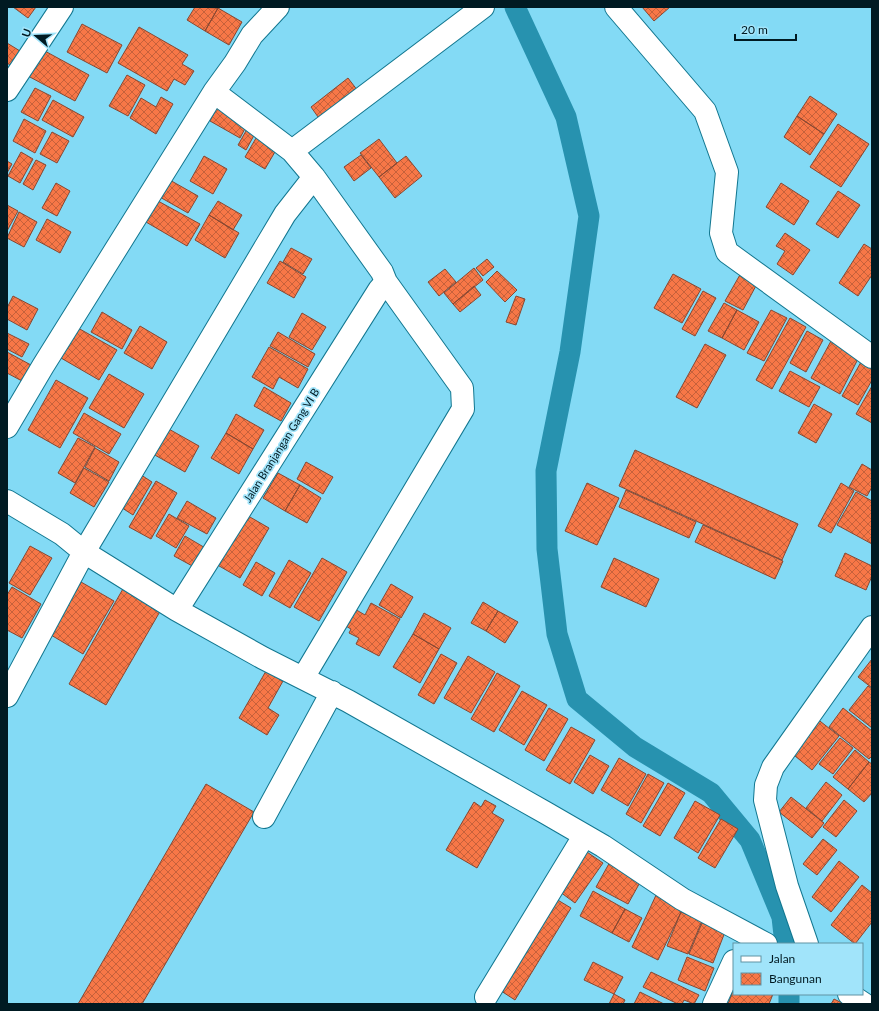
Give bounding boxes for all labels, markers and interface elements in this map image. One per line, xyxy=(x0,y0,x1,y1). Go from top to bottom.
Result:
north arrow xyxy=(16,16,56,56)
scale bar xyxy=(735,16,796,42)
text: 20 m xyxy=(741,22,768,37)
text: U xyxy=(19,27,34,39)
street label: Jalan Branjangan Gang VI B xyxy=(241,386,321,504)
legend xyxy=(733,943,863,995)
text: Jalan xyxy=(769,951,795,966)
text: Bangunan xyxy=(769,971,822,986)

